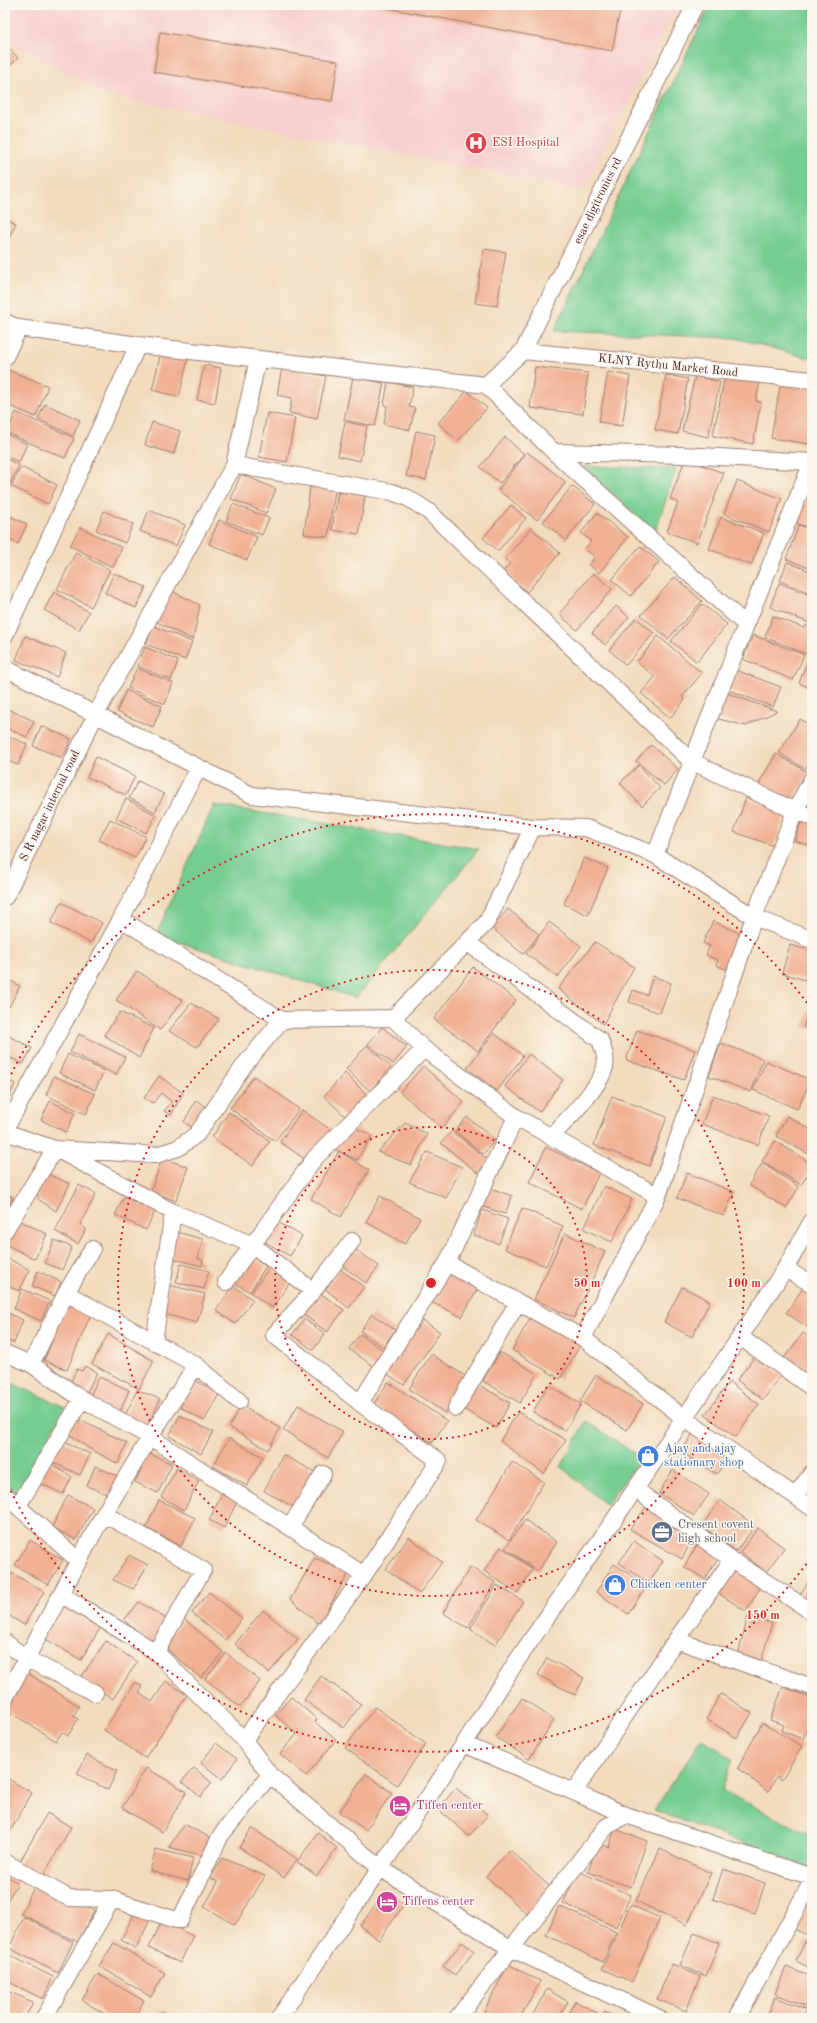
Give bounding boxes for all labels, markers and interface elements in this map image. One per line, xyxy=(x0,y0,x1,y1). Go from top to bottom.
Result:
hospital icon: ESI Hospital xyxy=(463,130,489,156)
place label: ESI Hospital xyxy=(492,137,559,149)
street label: esae digitronics rd xyxy=(572,156,624,246)
street label: KLNY Rythu Market Road xyxy=(597,353,739,379)
street label: S R nagar internal road xyxy=(18,748,82,864)
centre of rings xyxy=(424,1276,438,1290)
text: 50 m xyxy=(574,1277,601,1290)
text: 100 m xyxy=(727,1278,761,1290)
shop icon: Ajay and ajay stationary shop xyxy=(635,1443,661,1469)
place label: Ajay and ajay stationary shop xyxy=(664,1443,744,1469)
office icon: Cresent covent high school xyxy=(649,1519,675,1545)
place label: Cresent covent high school xyxy=(678,1519,754,1545)
shop icon: Chicken center xyxy=(602,1572,628,1598)
place label: Chicken center xyxy=(630,1579,707,1591)
text: 150 m xyxy=(746,1609,780,1622)
hotel icon: Tiffen center xyxy=(387,1793,413,1819)
place label: Tiffen center xyxy=(416,1800,483,1812)
hotel icon: Tiffens center xyxy=(374,1889,400,1915)
place label: Tiffens center xyxy=(402,1896,474,1908)

